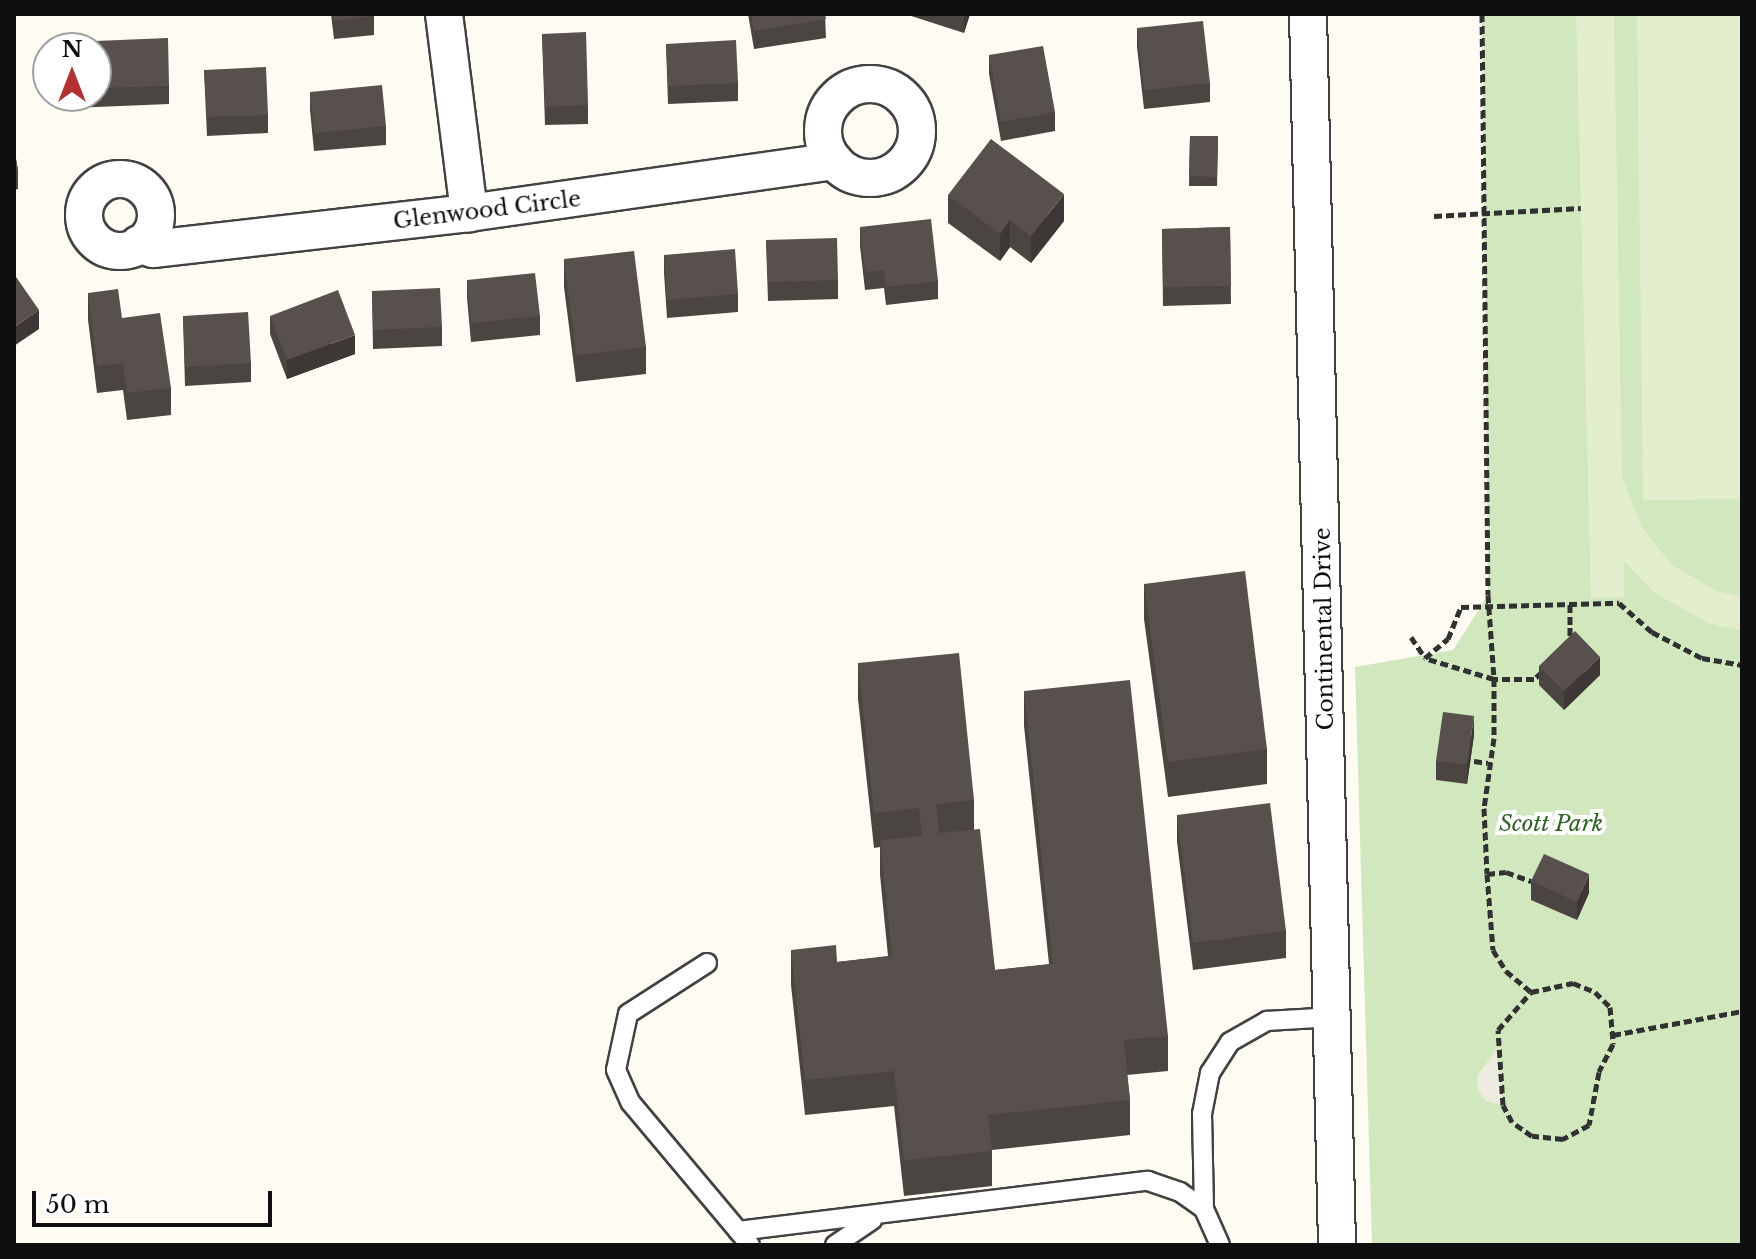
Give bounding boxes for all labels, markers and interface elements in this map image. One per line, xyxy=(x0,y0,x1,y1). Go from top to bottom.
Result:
north arrow xyxy=(32,32,112,112)
text: N xyxy=(62,36,82,63)
street label: Glenwood Circle xyxy=(392,185,582,235)
street label: Continental Drive xyxy=(1309,527,1339,731)
park label: Scott Park xyxy=(1499,811,1603,837)
scale bar xyxy=(36,1175,276,1225)
text: 50 m xyxy=(46,1190,109,1219)

